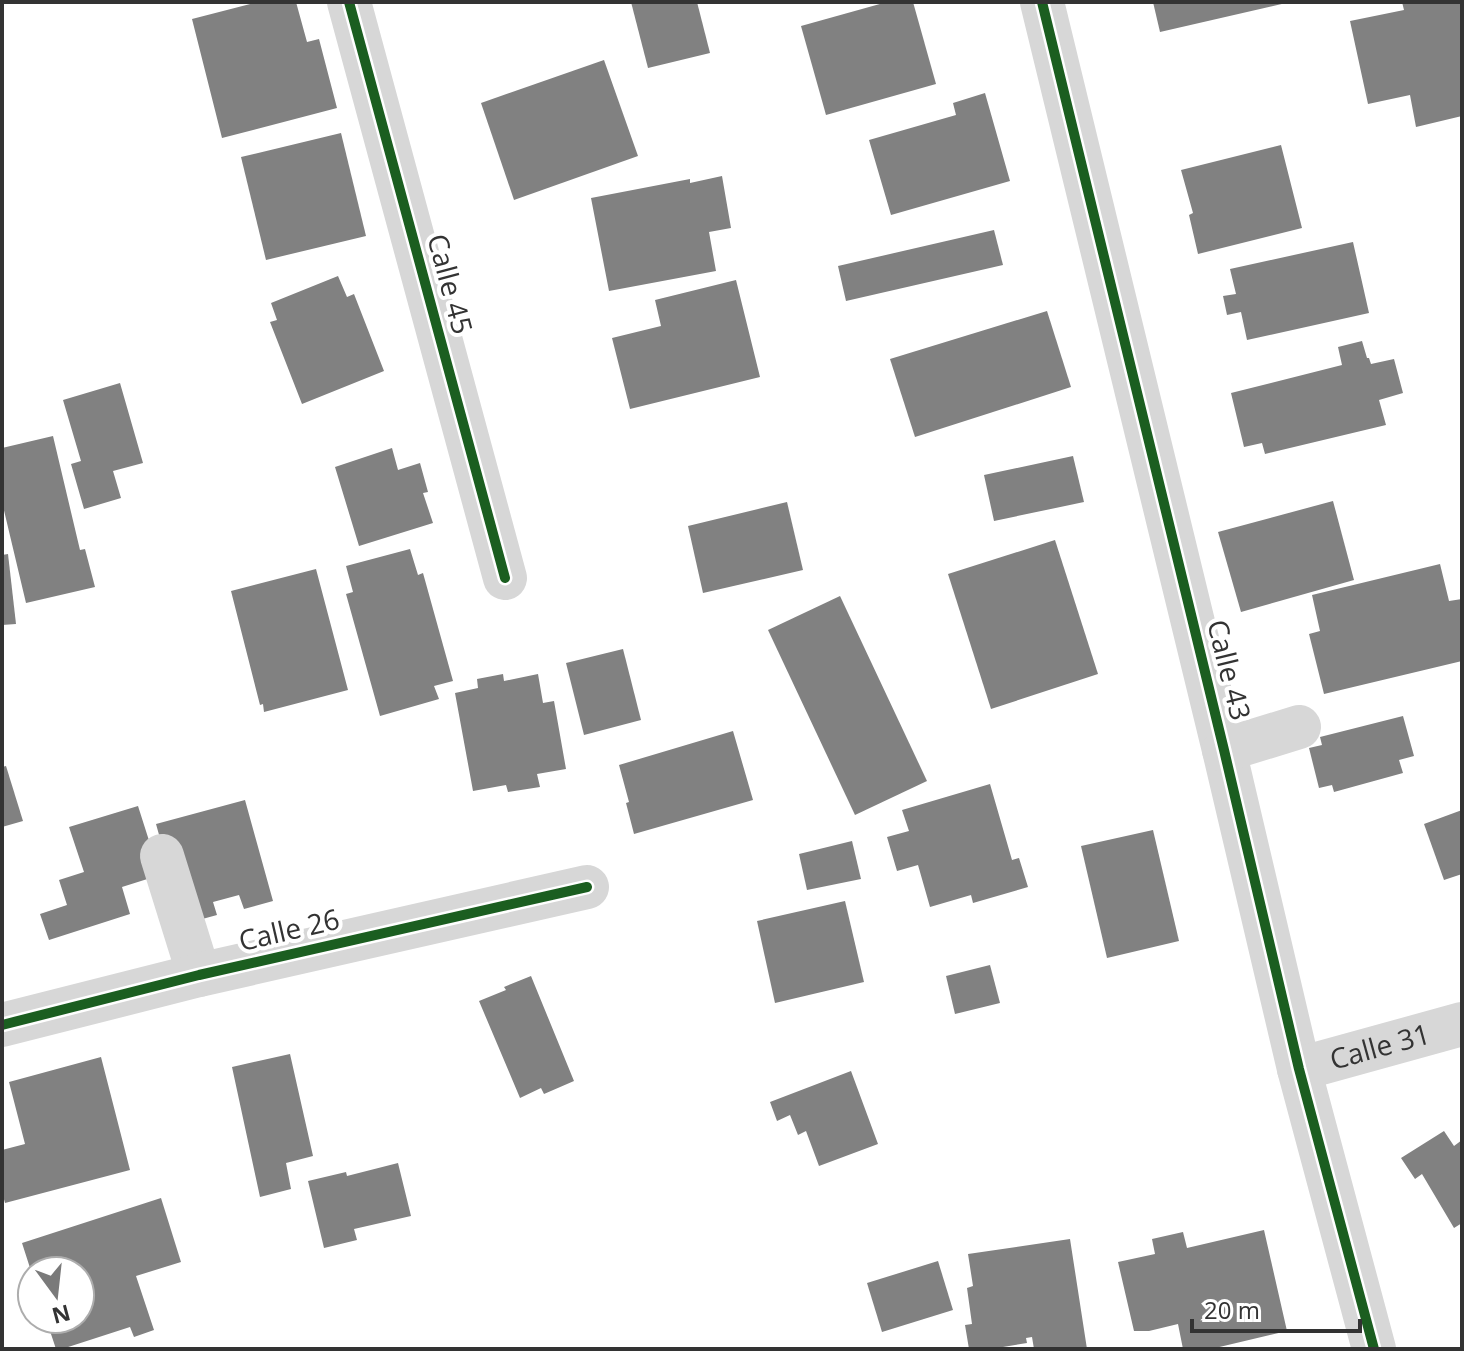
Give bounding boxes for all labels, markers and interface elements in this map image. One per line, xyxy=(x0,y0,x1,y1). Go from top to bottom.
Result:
street label: Calle 45 xyxy=(419,229,483,338)
street label: Calle 43 xyxy=(1199,616,1261,724)
street label: Calle 26 xyxy=(235,899,343,959)
street label: Calle 31 xyxy=(1325,1014,1434,1078)
north arrow xyxy=(16,1255,96,1335)
scale bar xyxy=(1192,1283,1360,1333)
text: 20 m xyxy=(1204,1293,1260,1326)
text: N xyxy=(49,1298,74,1332)

